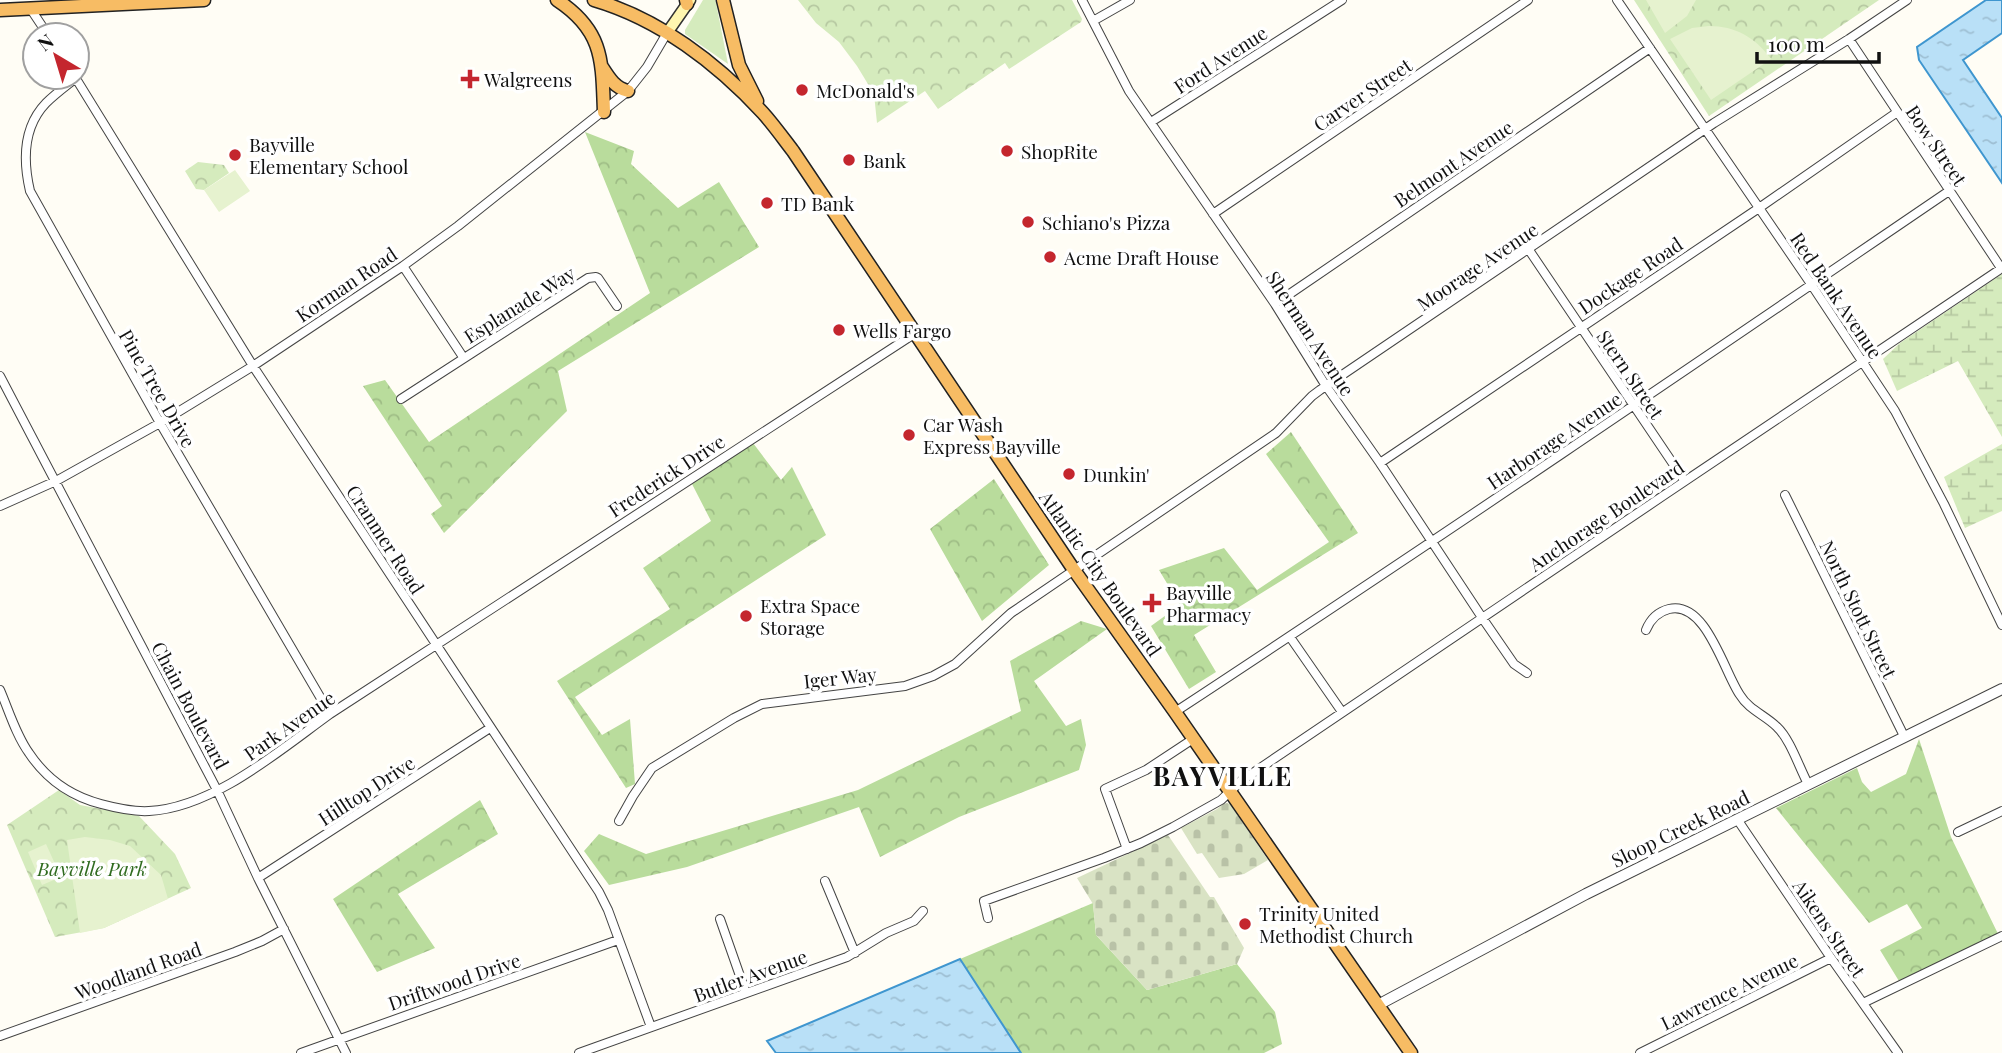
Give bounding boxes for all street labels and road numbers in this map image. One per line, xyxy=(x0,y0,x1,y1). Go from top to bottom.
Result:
street label: Ford Avenue xyxy=(1168,19,1272,99)
street label: Carver Street xyxy=(1308,51,1417,137)
street label: Bow Street xyxy=(1900,100,1974,191)
street label: Belmont Avenue xyxy=(1388,113,1518,213)
street label: Moorage Avenue xyxy=(1411,216,1543,316)
street label: Red Bank Avenue xyxy=(1785,227,1889,363)
street label: Dockage Road xyxy=(1573,231,1687,319)
street label: Korman Road xyxy=(290,241,402,327)
street label: Esplanade Way xyxy=(458,259,580,349)
street label: Sherman Avenue xyxy=(1261,266,1361,400)
street label: Pine Tree Drive xyxy=(114,324,202,452)
street label: Stern Street xyxy=(1592,324,1670,424)
street label: Harborage Avenue xyxy=(1482,385,1626,495)
street label: Frederick Drive xyxy=(603,428,729,522)
street label: Anchorage Boulevard xyxy=(1522,453,1689,577)
street label: Cranmer Road xyxy=(341,480,431,598)
street label: Atlantic City Boulevard xyxy=(1034,484,1168,661)
street label: North Stott Street xyxy=(1814,536,1904,682)
street label: Chain Boulevard xyxy=(146,637,236,773)
street label: Iger Way xyxy=(802,660,878,694)
street label: Park Avenue xyxy=(238,684,340,766)
street label: Hilltop Drive xyxy=(313,749,419,831)
street label: Sloop Creek Road xyxy=(1607,783,1753,873)
street label: Aikens Street xyxy=(1787,873,1872,982)
street label: Woodland Road xyxy=(70,935,205,1005)
street label: Butler Avenue xyxy=(689,942,811,1008)
street label: Driftwood Drive xyxy=(384,946,524,1016)
street label: Lawrence Avenue xyxy=(1656,946,1802,1036)

